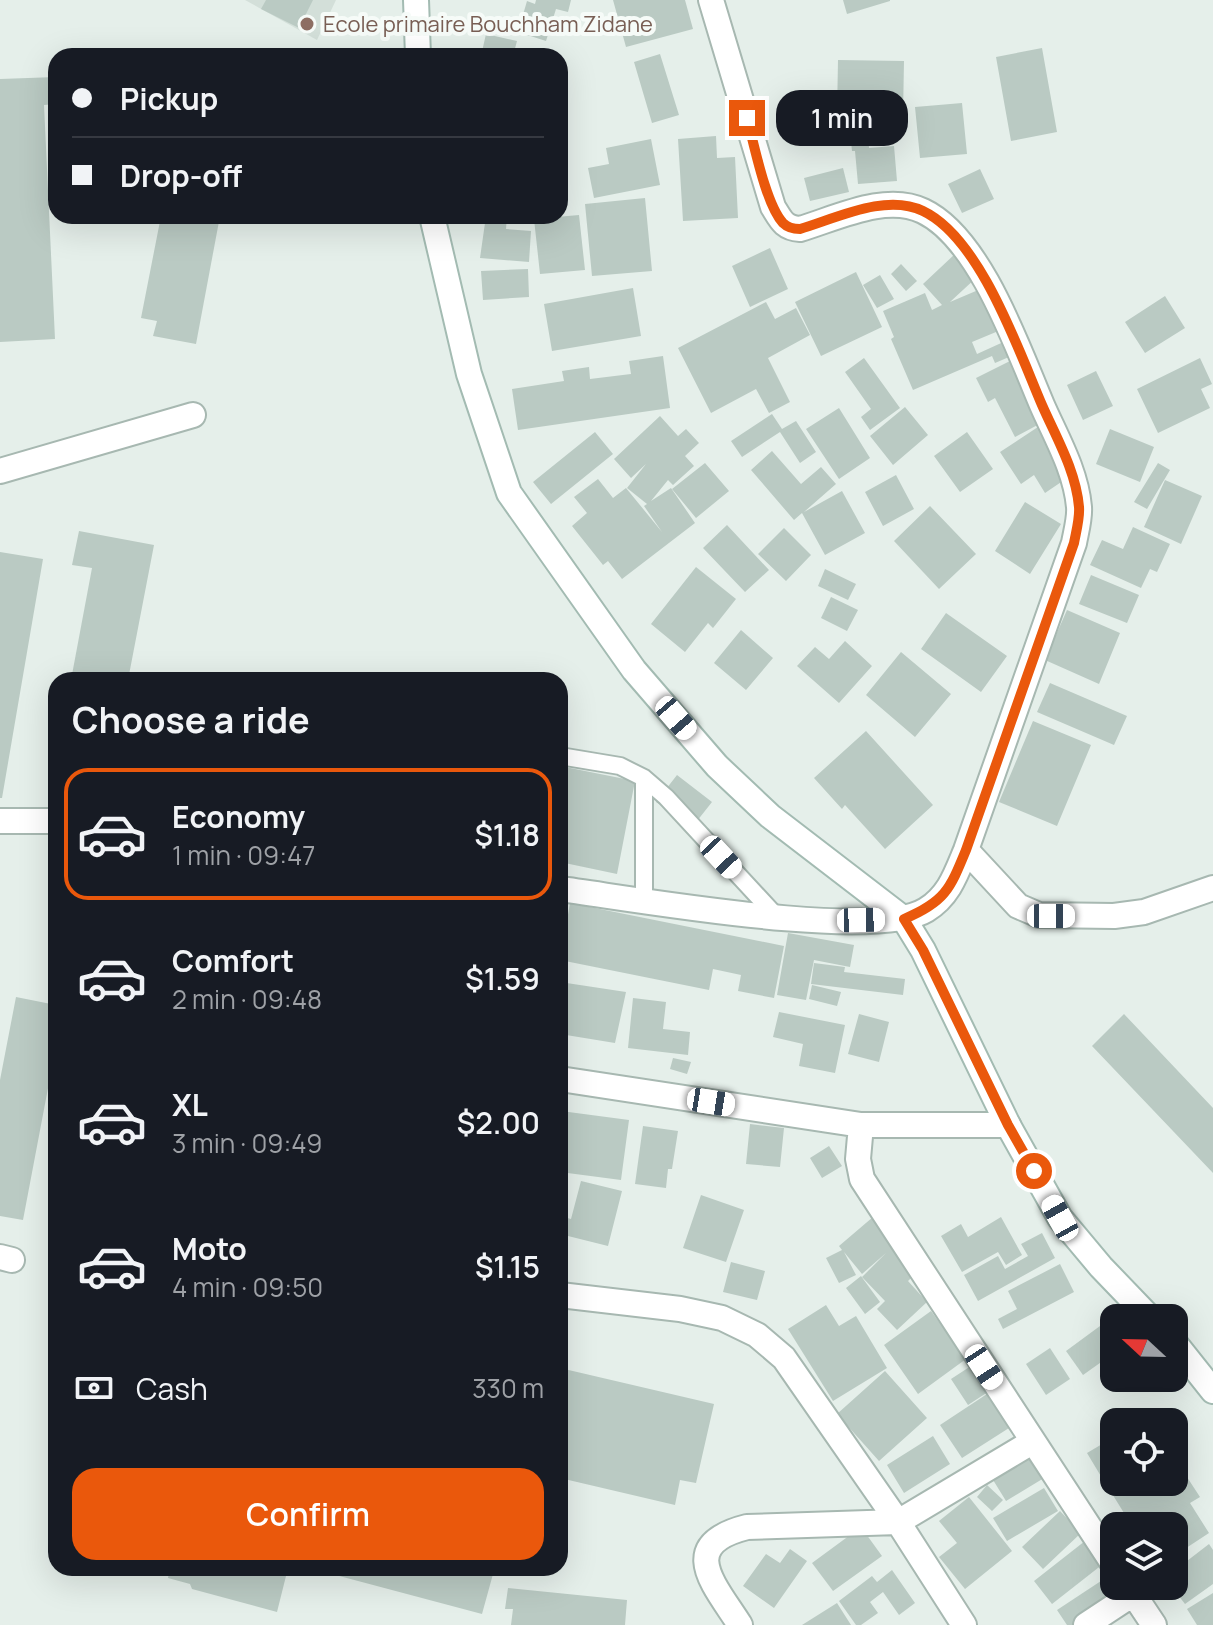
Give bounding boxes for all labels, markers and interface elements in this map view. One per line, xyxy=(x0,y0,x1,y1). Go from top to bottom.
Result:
place label: Ecole primaire Bouchham Zidane xyxy=(323,9,653,39)
marker: Ecole primaire Bouchham Zidane xyxy=(298,15,316,33)
text: Pickup xyxy=(120,78,218,119)
callout: 1 min xyxy=(775,90,907,146)
route end xyxy=(729,100,765,136)
text: 1 min xyxy=(811,100,873,136)
text: Drop-off xyxy=(120,155,242,196)
car xyxy=(651,692,701,744)
text: Choose a ride xyxy=(72,695,310,744)
text: Economy xyxy=(172,796,305,837)
icon: car xyxy=(76,798,148,870)
text: $1.18 xyxy=(474,814,540,855)
car xyxy=(696,831,746,883)
text: 1 min · 09:47 xyxy=(172,837,315,873)
car xyxy=(1027,904,1075,928)
car xyxy=(837,908,885,932)
text: Comfort xyxy=(172,940,294,981)
icon: car xyxy=(76,942,148,1014)
text: $1.59 xyxy=(465,958,540,999)
text: 2 min · 09:48 xyxy=(172,981,322,1017)
text: XL xyxy=(172,1084,208,1125)
icon: car xyxy=(76,1086,148,1158)
car xyxy=(685,1086,737,1118)
text: $2.00 xyxy=(457,1102,540,1143)
text: 3 min · 09:49 xyxy=(172,1125,322,1161)
route start xyxy=(1016,1153,1052,1189)
car xyxy=(1038,1191,1082,1245)
text: Moto xyxy=(172,1228,247,1269)
icon: car xyxy=(76,1230,148,1302)
text: $1.15 xyxy=(475,1246,540,1287)
text: 4 min · 09:50 xyxy=(172,1269,323,1305)
north arrow xyxy=(1100,1304,1188,1392)
map controls xyxy=(1100,1304,1188,1600)
car xyxy=(961,1340,1007,1394)
icon: cash xyxy=(72,1366,116,1410)
text: Cash xyxy=(136,1368,208,1409)
text: 330 m xyxy=(472,1370,544,1406)
button: locate xyxy=(1100,1408,1188,1496)
button: Confirm xyxy=(72,1468,544,1560)
button: layers xyxy=(1100,1512,1188,1600)

